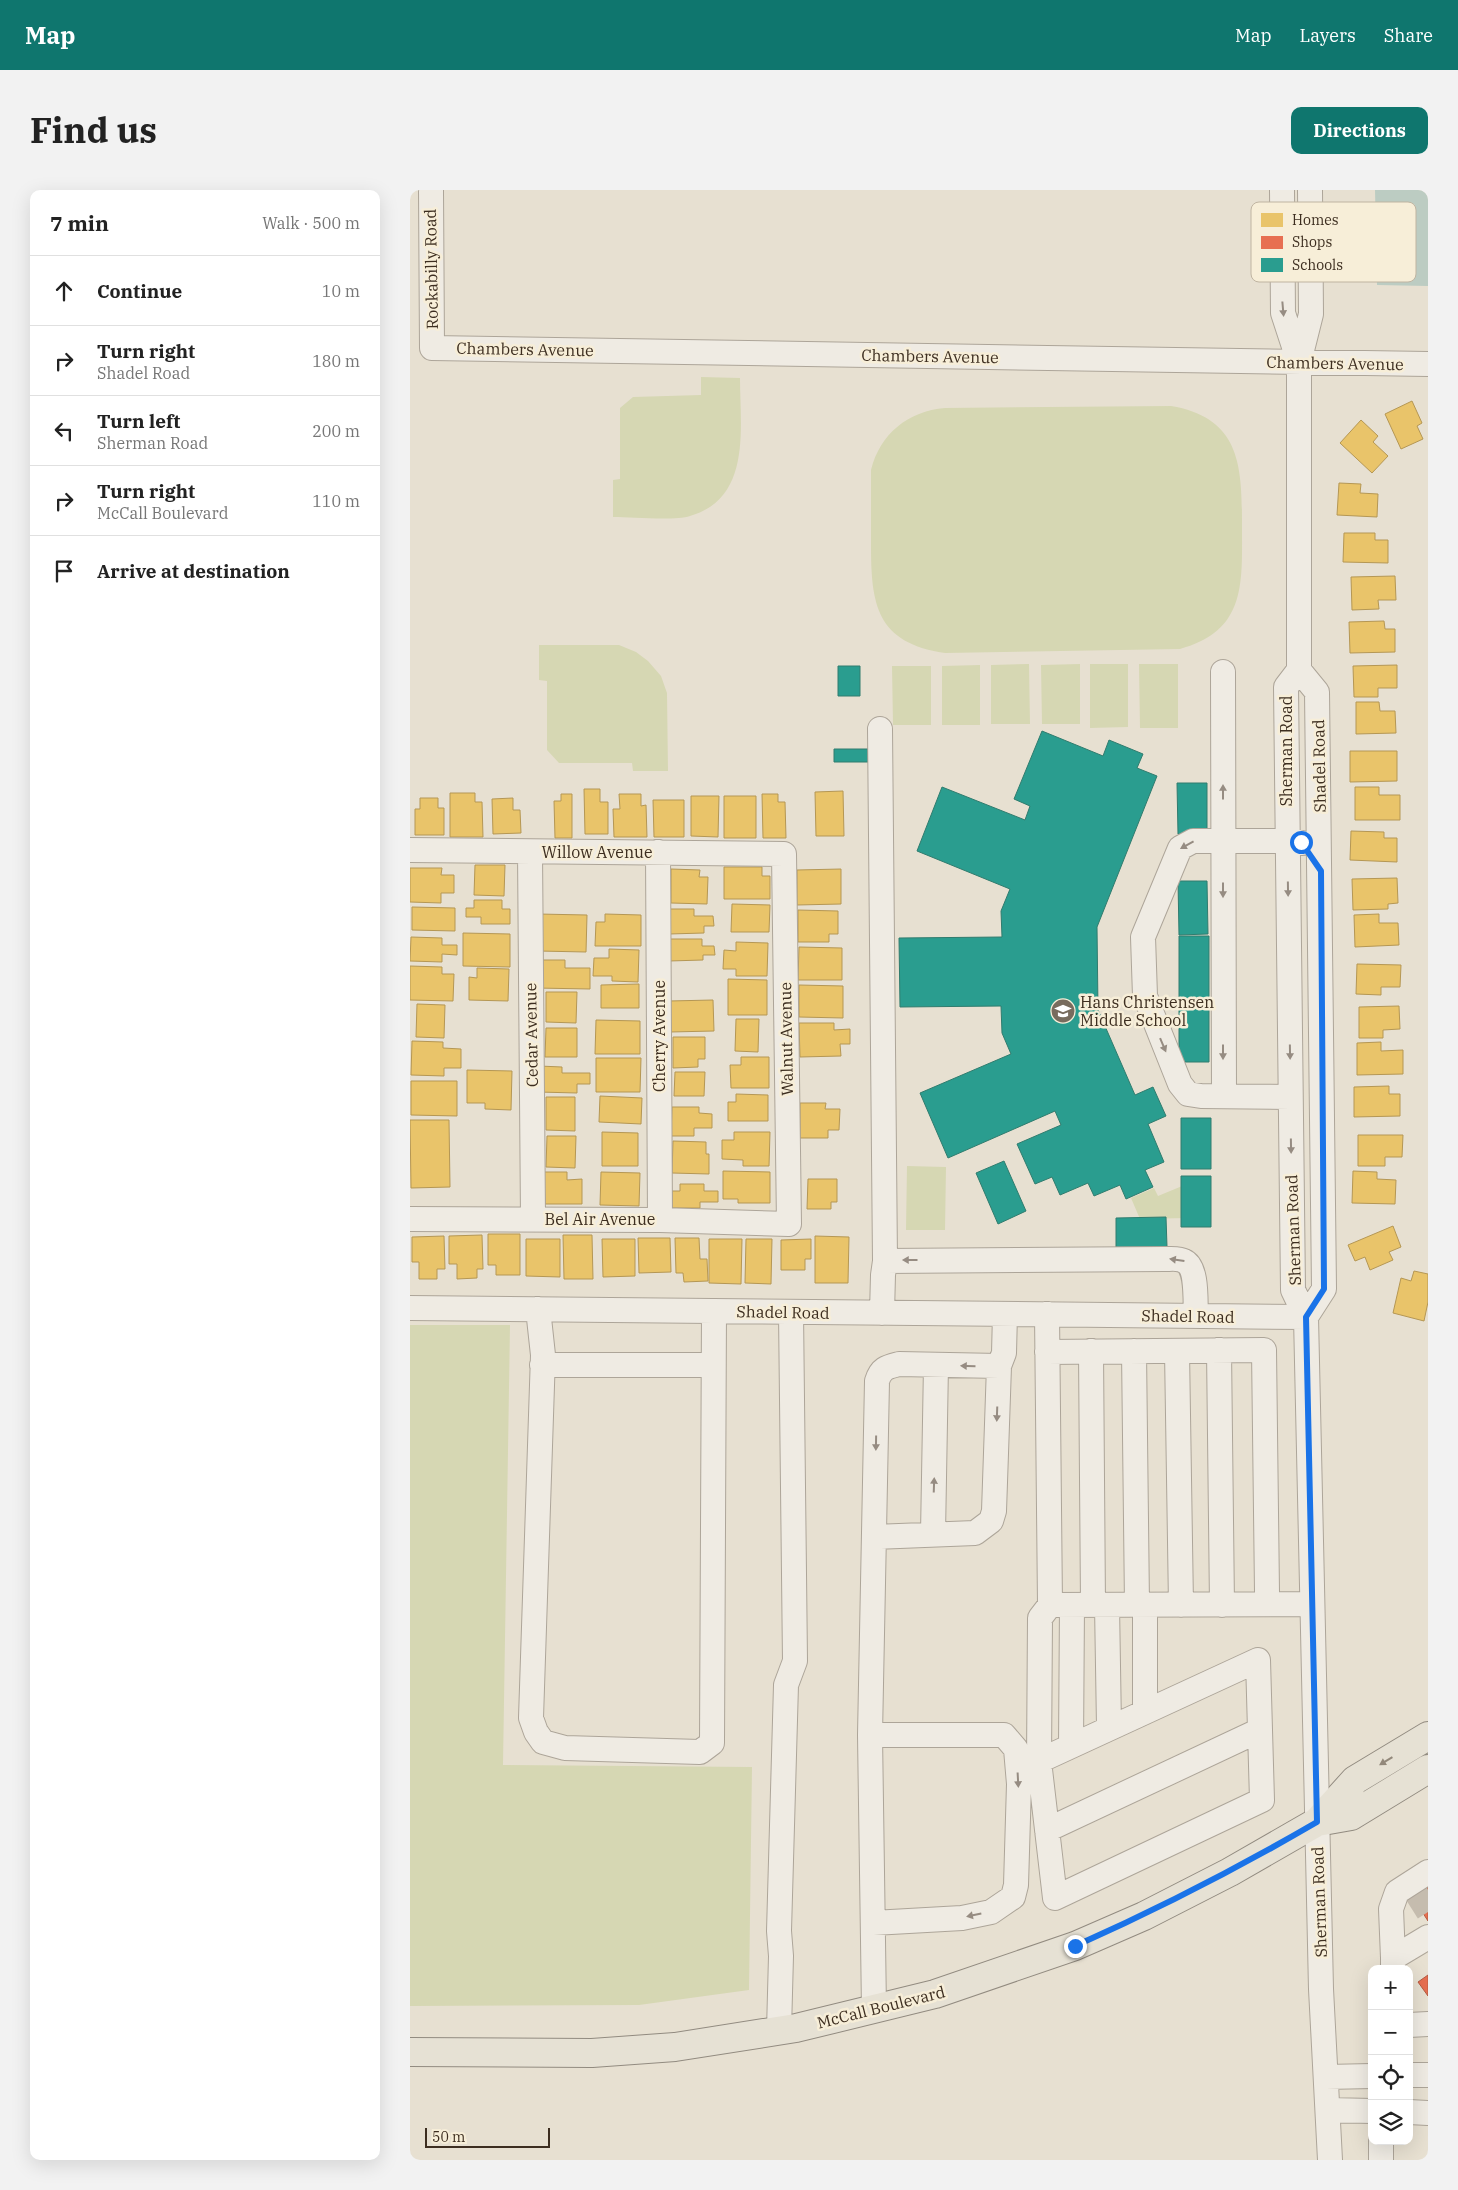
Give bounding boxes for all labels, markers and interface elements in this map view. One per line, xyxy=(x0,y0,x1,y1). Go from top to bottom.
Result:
text: Map xyxy=(25,19,75,51)
text: Map xyxy=(1235,24,1272,47)
text: Layers xyxy=(1300,24,1356,47)
text: Share xyxy=(1384,24,1433,47)
text: Find us xyxy=(30,107,157,153)
button: Directions xyxy=(1291,107,1428,154)
legend xyxy=(1251,202,1416,282)
street label: Rockabilly Road xyxy=(420,208,442,329)
text: 7 min xyxy=(50,209,109,237)
text: Homes xyxy=(1292,211,1339,229)
text: Walk · 500 m xyxy=(262,213,360,233)
text: Shops xyxy=(1292,233,1332,251)
text: Schools xyxy=(1292,256,1343,274)
icon: ahead xyxy=(50,277,78,305)
text: Continue xyxy=(97,279,182,303)
text: 10 m xyxy=(322,281,360,301)
one-way arrow xyxy=(1280,301,1288,317)
street label: Chambers Avenue xyxy=(456,338,594,360)
text: Turn right xyxy=(97,339,195,363)
street label: Chambers Avenue xyxy=(861,345,999,367)
icon: right xyxy=(50,347,78,375)
text: 180 m xyxy=(312,351,360,371)
street label: Chambers Avenue xyxy=(1266,352,1404,374)
text: Shadel Road xyxy=(97,363,190,383)
text: Turn left xyxy=(97,409,180,433)
icon: left xyxy=(50,417,78,445)
text: 200 m xyxy=(312,421,360,441)
text: Sherman Road xyxy=(97,433,208,453)
text: Turn right xyxy=(97,479,195,503)
icon: right xyxy=(50,487,78,515)
text: 110 m xyxy=(312,491,360,511)
text: McCall Boulevard xyxy=(97,503,228,523)
icon: arrive xyxy=(50,557,78,585)
text: Arrive at destination xyxy=(97,559,290,583)
street label: Sherman Road xyxy=(1276,695,1296,807)
street label: Shadel Road xyxy=(1308,719,1330,813)
one-way arrow xyxy=(1219,784,1227,800)
route start xyxy=(1290,831,1313,854)
one-way arrow xyxy=(1180,841,1195,849)
street label: Willow Avenue xyxy=(541,842,653,862)
one-way arrow xyxy=(1219,882,1227,898)
one-way arrow xyxy=(1284,882,1292,898)
street label: Cherry Avenue xyxy=(649,980,669,1092)
street label: Walnut Avenue xyxy=(775,982,797,1096)
street label: Cedar Avenue xyxy=(520,983,542,1087)
place label: Hans Christensen Middle School xyxy=(1080,992,1214,1030)
school or university icon: Hans Christensen Middle School xyxy=(1050,998,1076,1024)
one-way arrow xyxy=(1159,1038,1167,1052)
one-way arrow xyxy=(1219,1044,1227,1060)
one-way arrow xyxy=(1286,1044,1294,1060)
one-way arrow xyxy=(1287,1138,1295,1154)
street label: Sherman Road xyxy=(1281,1174,1305,1286)
street label: Bel Air Avenue xyxy=(545,1209,655,1229)
one-way arrow xyxy=(902,1256,918,1264)
one-way arrow xyxy=(1169,1256,1185,1264)
street label: Shadel Road xyxy=(736,1301,830,1323)
street label: Shadel Road xyxy=(1141,1305,1235,1327)
one-way arrow xyxy=(960,1362,976,1370)
one-way arrow xyxy=(993,1407,1001,1423)
one-way arrow xyxy=(871,1436,879,1452)
one-way arrow xyxy=(931,1477,939,1493)
one-way arrow xyxy=(1380,1757,1393,1766)
one-way arrow xyxy=(1015,1772,1023,1788)
street label: Sherman Road xyxy=(1307,1846,1331,1958)
one-way arrow xyxy=(965,1912,981,1920)
route end xyxy=(1064,1935,1087,1958)
map controls xyxy=(1368,1965,1413,2145)
button: + xyxy=(1368,1965,1413,2010)
street label: McCall Boulevard xyxy=(815,1981,947,2033)
button: − xyxy=(1368,2010,1413,2055)
button: locate xyxy=(1368,2055,1413,2100)
button: layers xyxy=(1368,2100,1413,2145)
scale bar xyxy=(425,2125,550,2148)
text: 50 m xyxy=(432,2128,465,2146)

